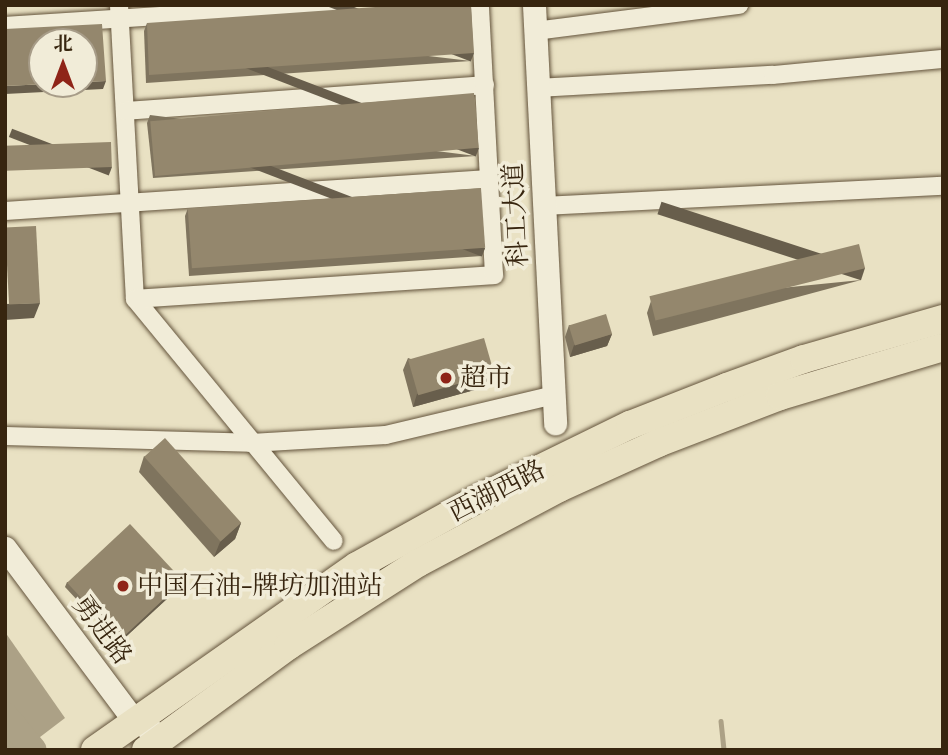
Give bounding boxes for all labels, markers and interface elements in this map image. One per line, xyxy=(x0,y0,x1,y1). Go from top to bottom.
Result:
north arrow xyxy=(28,28,98,98)
text: 北 xyxy=(53,31,73,57)
street label: 科工大道 xyxy=(498,162,534,268)
place label: 超市 xyxy=(460,362,512,394)
marker: 超市 xyxy=(438,370,454,386)
street label: 西湖西路 xyxy=(444,453,550,529)
place label: 中国石油-牌坊加油站 xyxy=(137,570,383,602)
marker: 中国石油-牌坊加油站 xyxy=(115,578,131,594)
street label: 勇进路 xyxy=(66,589,138,671)

